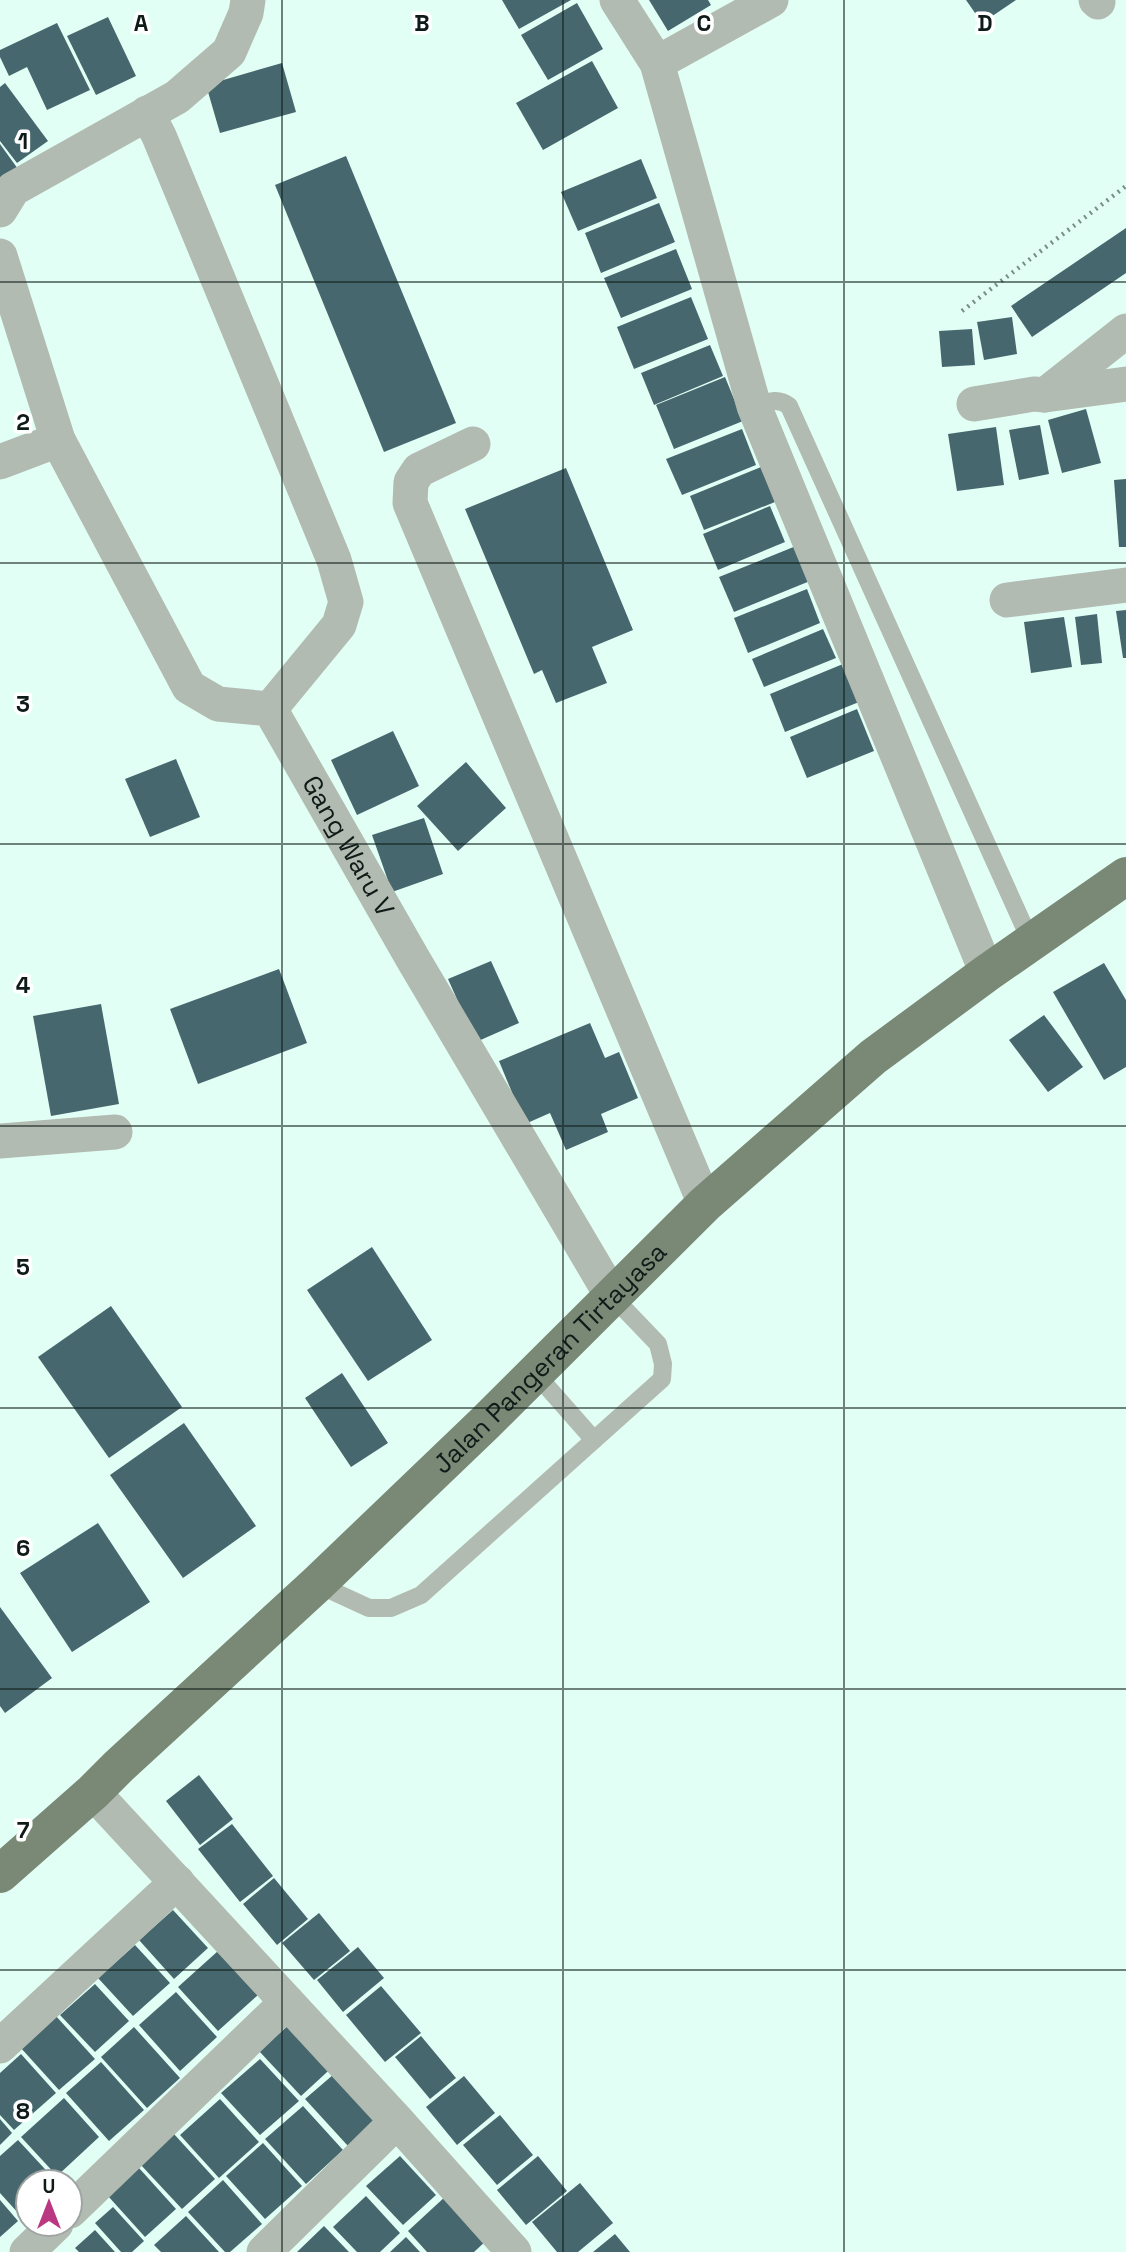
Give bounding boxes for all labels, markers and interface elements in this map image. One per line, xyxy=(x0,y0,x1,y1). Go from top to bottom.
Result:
text: A xyxy=(134,8,149,38)
text: B xyxy=(414,8,430,38)
text: C xyxy=(697,8,711,38)
text: D xyxy=(977,8,993,38)
text: 1 xyxy=(18,126,28,156)
text: 2 xyxy=(16,407,30,437)
text: 3 xyxy=(16,689,30,719)
street label: Gang Waru V xyxy=(295,769,402,922)
text: 4 xyxy=(16,970,31,1000)
street label: Jalan Pangeran Tirtayasa xyxy=(426,1235,674,1481)
text: 5 xyxy=(16,1252,30,1282)
text: 6 xyxy=(16,1533,30,1563)
text: 7 xyxy=(17,1815,30,1845)
text: 8 xyxy=(16,2096,30,2126)
north arrow xyxy=(14,2168,84,2238)
text: U xyxy=(43,2174,55,2199)

